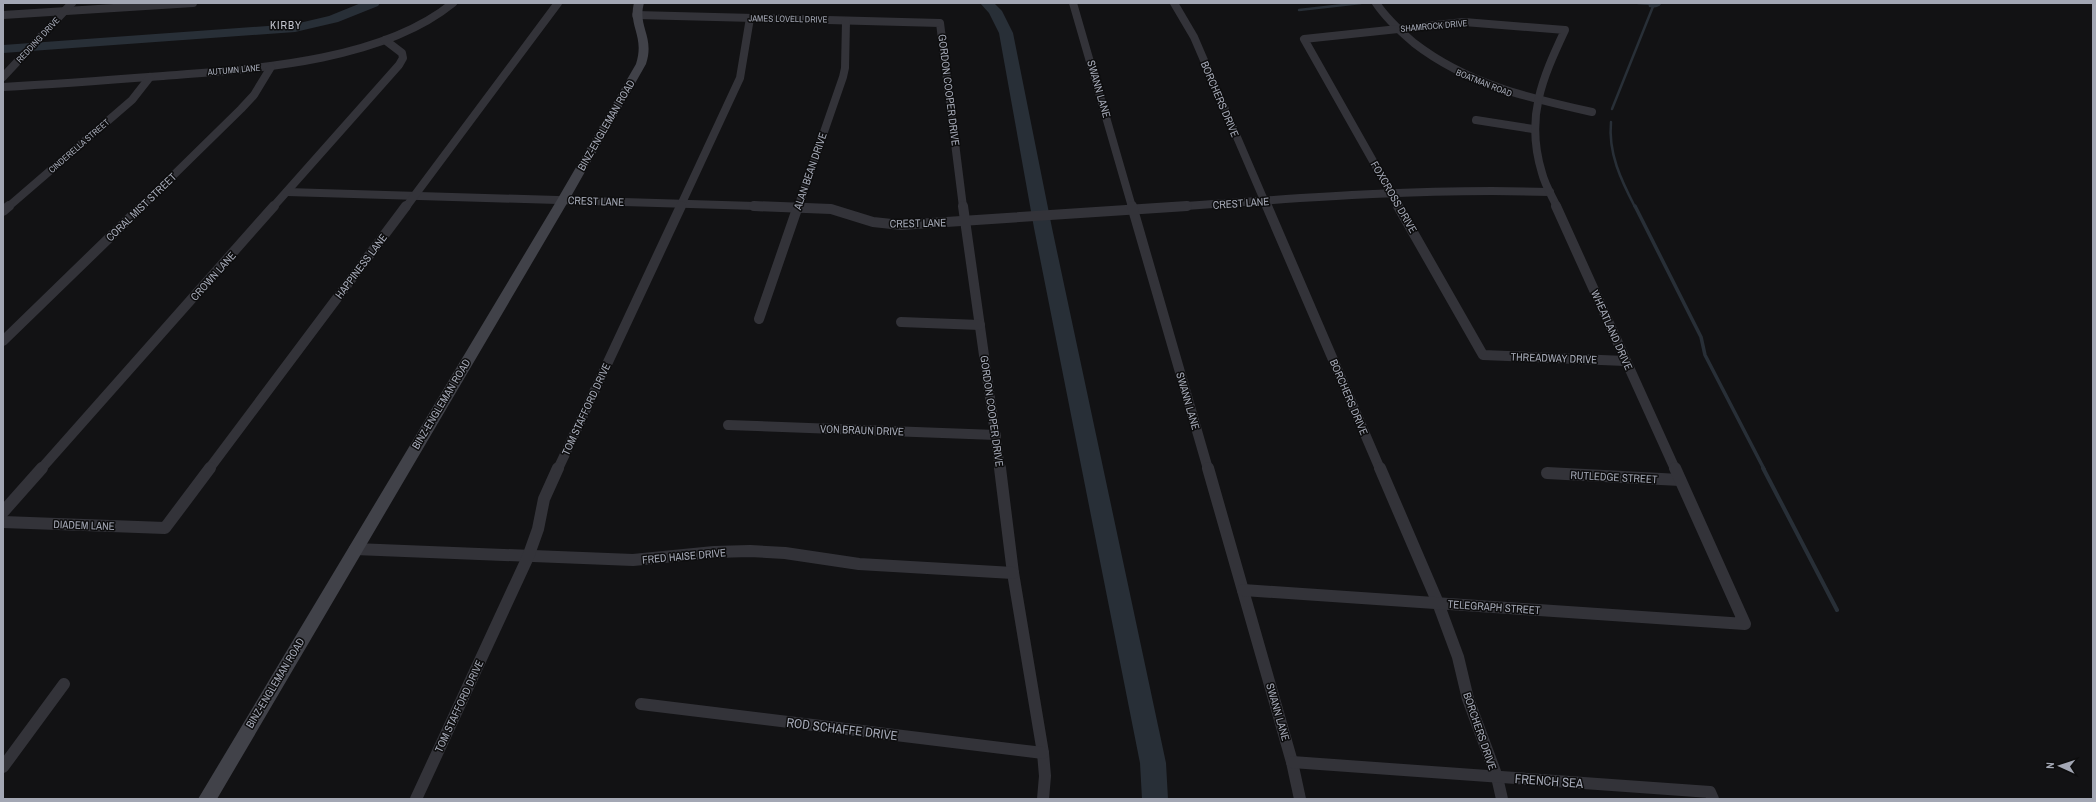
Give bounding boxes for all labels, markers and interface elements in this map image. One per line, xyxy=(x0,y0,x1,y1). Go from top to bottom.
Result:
street label: JAMES LOVELL DRIVE xyxy=(748,12,828,26)
street label: REDDING DRIVE xyxy=(14,14,62,66)
street label: SHAMROCK DRIVE xyxy=(1400,17,1468,35)
district label: KIRBY xyxy=(270,18,302,32)
street label: GORDON COOPER DRIVE xyxy=(935,33,963,147)
street label: SWANN LANE xyxy=(1084,59,1114,119)
street label: BORCHERS DRIVE xyxy=(1198,59,1242,139)
street label: AUTUMN LANE xyxy=(206,62,261,78)
street label: BOATMAN ROAD xyxy=(1454,66,1514,100)
street label: BINZ-ENGLEMAN ROAD xyxy=(574,77,638,173)
street label: CINDERELLA STREET xyxy=(46,116,112,176)
street label: ALAN BEAN DRIVE xyxy=(790,131,830,212)
street label: FOXCROSS DRIVE xyxy=(1368,159,1420,235)
street label: CORAL MIST STREET xyxy=(103,169,180,244)
street label: CREST LANE xyxy=(568,193,624,209)
street label: CREST LANE xyxy=(1212,194,1270,212)
street label: CREST LANE xyxy=(890,216,946,230)
street label: HAPPINESS LANE xyxy=(332,231,390,301)
street label: CROWN LANE xyxy=(187,249,239,303)
street label: WHEATLAND DRIVE xyxy=(1588,288,1636,372)
street label: THREADWAY DRIVE xyxy=(1511,349,1597,367)
street label: GORDON COOPER DRIVE xyxy=(977,354,1007,468)
street label: BINZ-ENGLEMAN ROAD xyxy=(409,356,473,452)
street label: BORCHERS DRIVE xyxy=(1327,357,1371,437)
street label: TOM STAFFORD DRIVE xyxy=(558,361,614,457)
street label: SWANN LANE xyxy=(1173,371,1203,431)
street label: VON BRAUN DRIVE xyxy=(820,422,904,438)
street label: RUTLEDGE STREET xyxy=(1570,468,1658,486)
street label: DIADEM LANE xyxy=(53,517,115,533)
street label: FRED HAISE DRIVE xyxy=(641,545,727,567)
street label: TELEGRAPH STREET xyxy=(1447,597,1541,617)
street label: BINZ-ENGLEMAN ROAD xyxy=(243,635,307,731)
street label: TOM STAFFORD DRIVE xyxy=(431,658,487,754)
street label: SWANN LANE xyxy=(1263,682,1293,742)
street label: BORCHERS DRIVE xyxy=(1460,690,1500,772)
street label: ROD SCHAFFE DRIVE xyxy=(785,714,899,744)
north arrow xyxy=(2040,746,2080,786)
text: N xyxy=(2043,762,2057,769)
street label: FRENCH SEA xyxy=(1514,770,1585,792)

